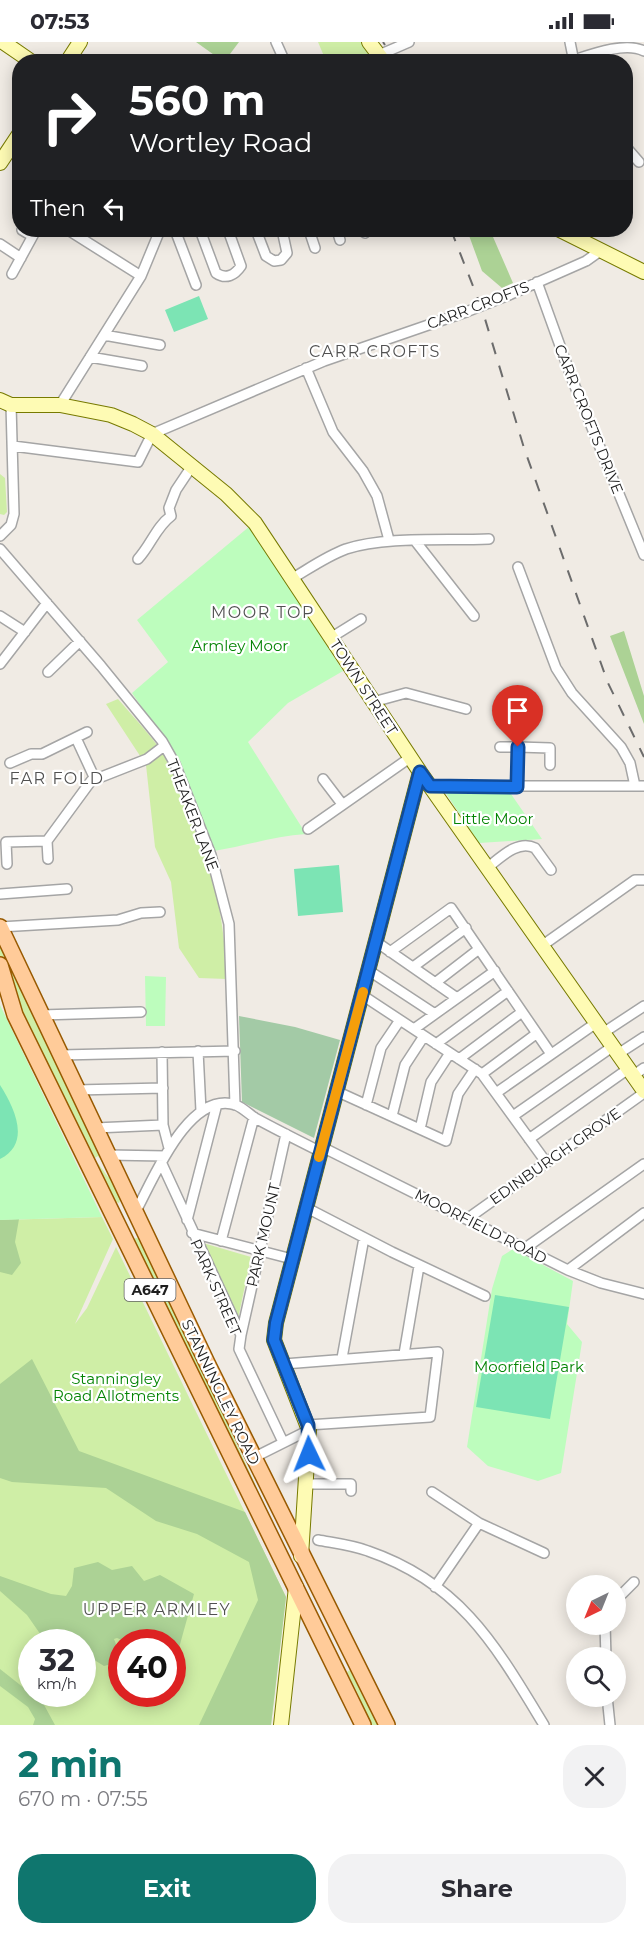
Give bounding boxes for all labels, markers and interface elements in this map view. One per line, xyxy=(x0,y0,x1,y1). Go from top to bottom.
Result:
text: 07:53 xyxy=(30,8,90,35)
text: 560 m xyxy=(129,74,265,126)
icon: right xyxy=(30,78,108,156)
text: Wortley Road xyxy=(129,126,312,159)
icon: left xyxy=(98,192,131,225)
text: Then xyxy=(30,195,86,222)
street label: CARR CROFTS xyxy=(424,277,532,333)
street label: CARR CROFTS DRIVE xyxy=(550,341,628,497)
district label: CARR CROFTS xyxy=(309,342,441,361)
district label: MOOR TOP xyxy=(211,603,315,622)
street label: TOWN STREET xyxy=(326,635,402,739)
park label: Armley Moor xyxy=(192,636,288,655)
pin xyxy=(492,685,543,747)
icon: arrive xyxy=(501,694,534,727)
street label: THEAKER LANE xyxy=(163,756,223,874)
district label: FAR FOLD xyxy=(10,769,104,788)
park label: Little Moor xyxy=(453,809,533,828)
street label: EDINBURGH GROVE xyxy=(486,1104,624,1208)
street label: PARK MOUNT xyxy=(242,1181,284,1289)
street label: MOORFIELD ROAD xyxy=(412,1184,550,1268)
street label: PARK STREET xyxy=(186,1236,246,1338)
road number: A647 xyxy=(124,1279,176,1301)
street label: STANNINGLEY ROAD xyxy=(178,1316,264,1468)
park label: Moorfield Park xyxy=(474,1357,584,1376)
park label: Stanningley Road Allotments xyxy=(53,1369,179,1405)
position arrow xyxy=(277,1422,341,1486)
north arrow xyxy=(566,1575,626,1635)
map controls xyxy=(566,1575,626,1707)
district label: UPPER ARMLEY xyxy=(83,1600,231,1619)
speed limit sign: 40 xyxy=(108,1629,186,1707)
text: 32 xyxy=(39,1642,75,1679)
button: search xyxy=(566,1647,626,1707)
text: km/h xyxy=(37,1674,77,1693)
text: 2 min xyxy=(18,1742,123,1786)
button: close xyxy=(563,1745,626,1808)
text: 670 m · 07:55 xyxy=(18,1787,148,1811)
button: Exit xyxy=(18,1854,316,1923)
button: Share xyxy=(328,1854,626,1923)

